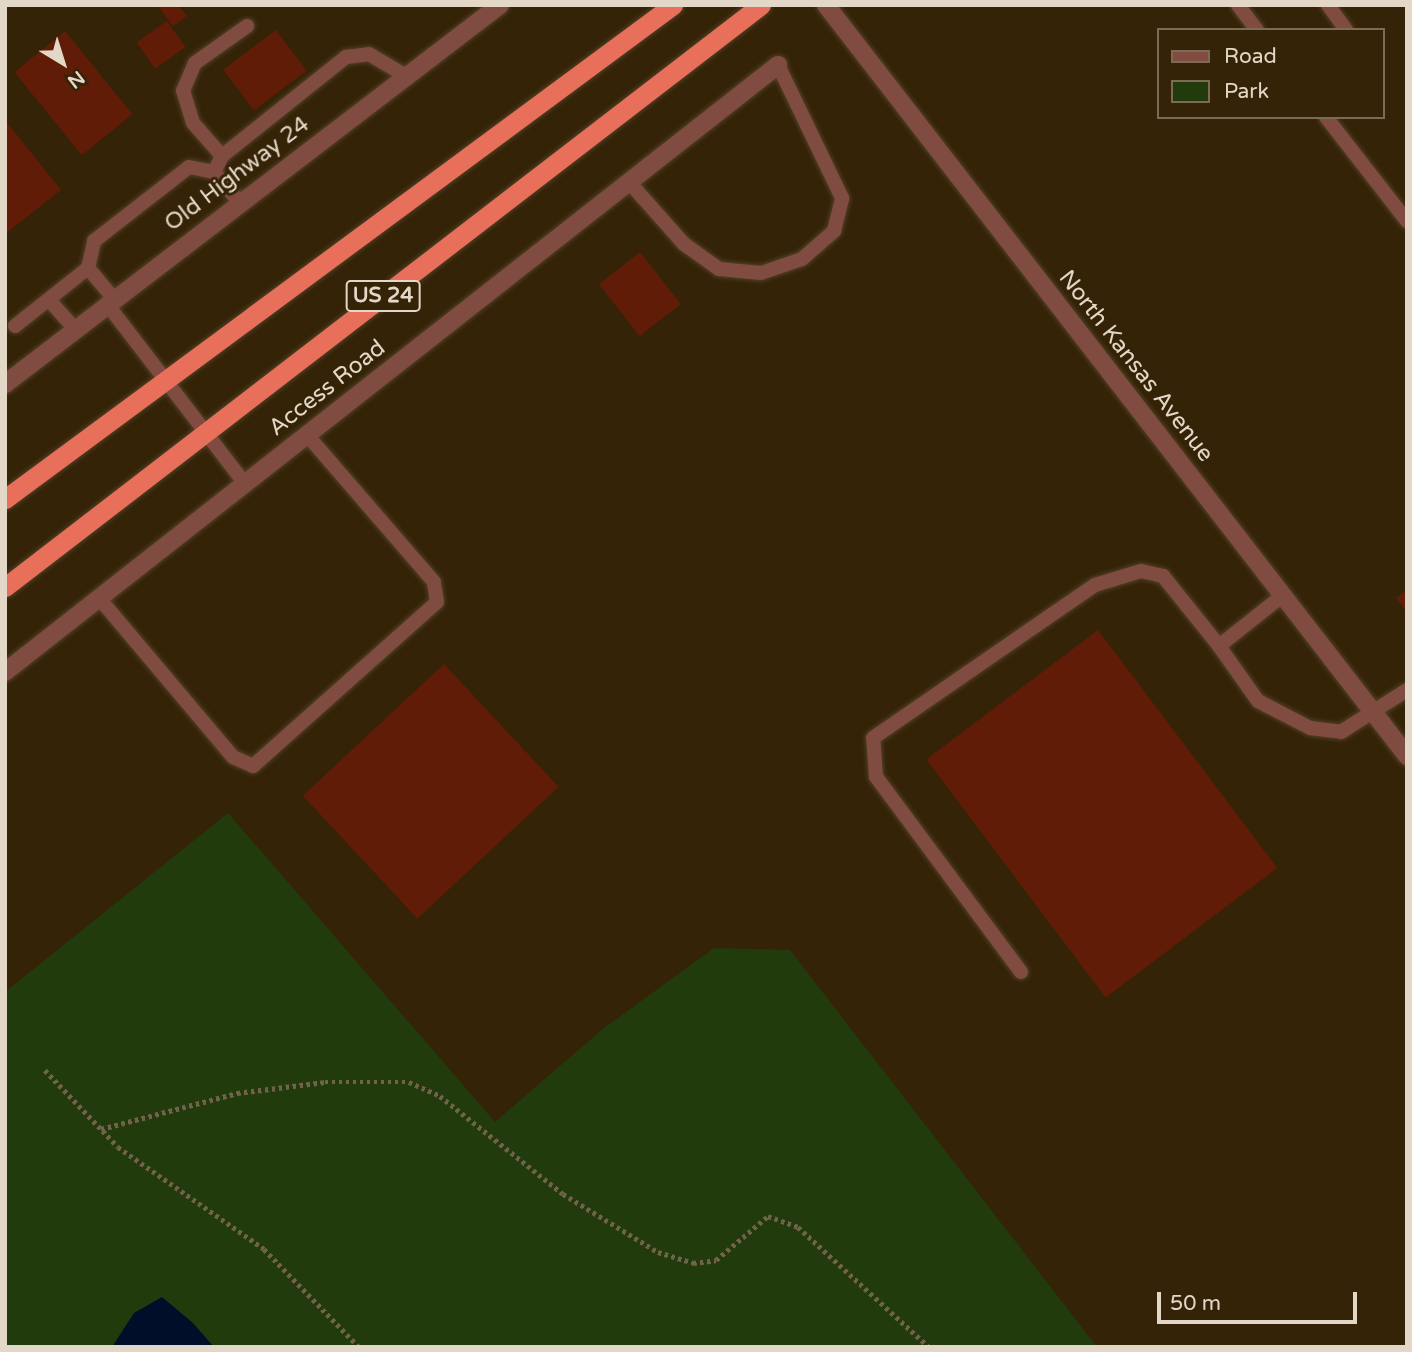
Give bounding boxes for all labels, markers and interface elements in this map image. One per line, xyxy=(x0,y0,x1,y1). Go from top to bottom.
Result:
north arrow xyxy=(28,28,98,98)
legend xyxy=(1156,28,1384,119)
text: Road xyxy=(1224,44,1277,69)
text: N xyxy=(63,66,89,93)
text: Park xyxy=(1224,79,1269,104)
street label: Old Highway 24 xyxy=(159,111,315,237)
street label: North Kansas Avenue xyxy=(1053,265,1219,467)
road number: US 24 xyxy=(344,278,422,314)
street label: Access Road xyxy=(263,334,391,442)
scale bar xyxy=(1160,1278,1360,1322)
text: 50 m xyxy=(1170,1291,1221,1316)

